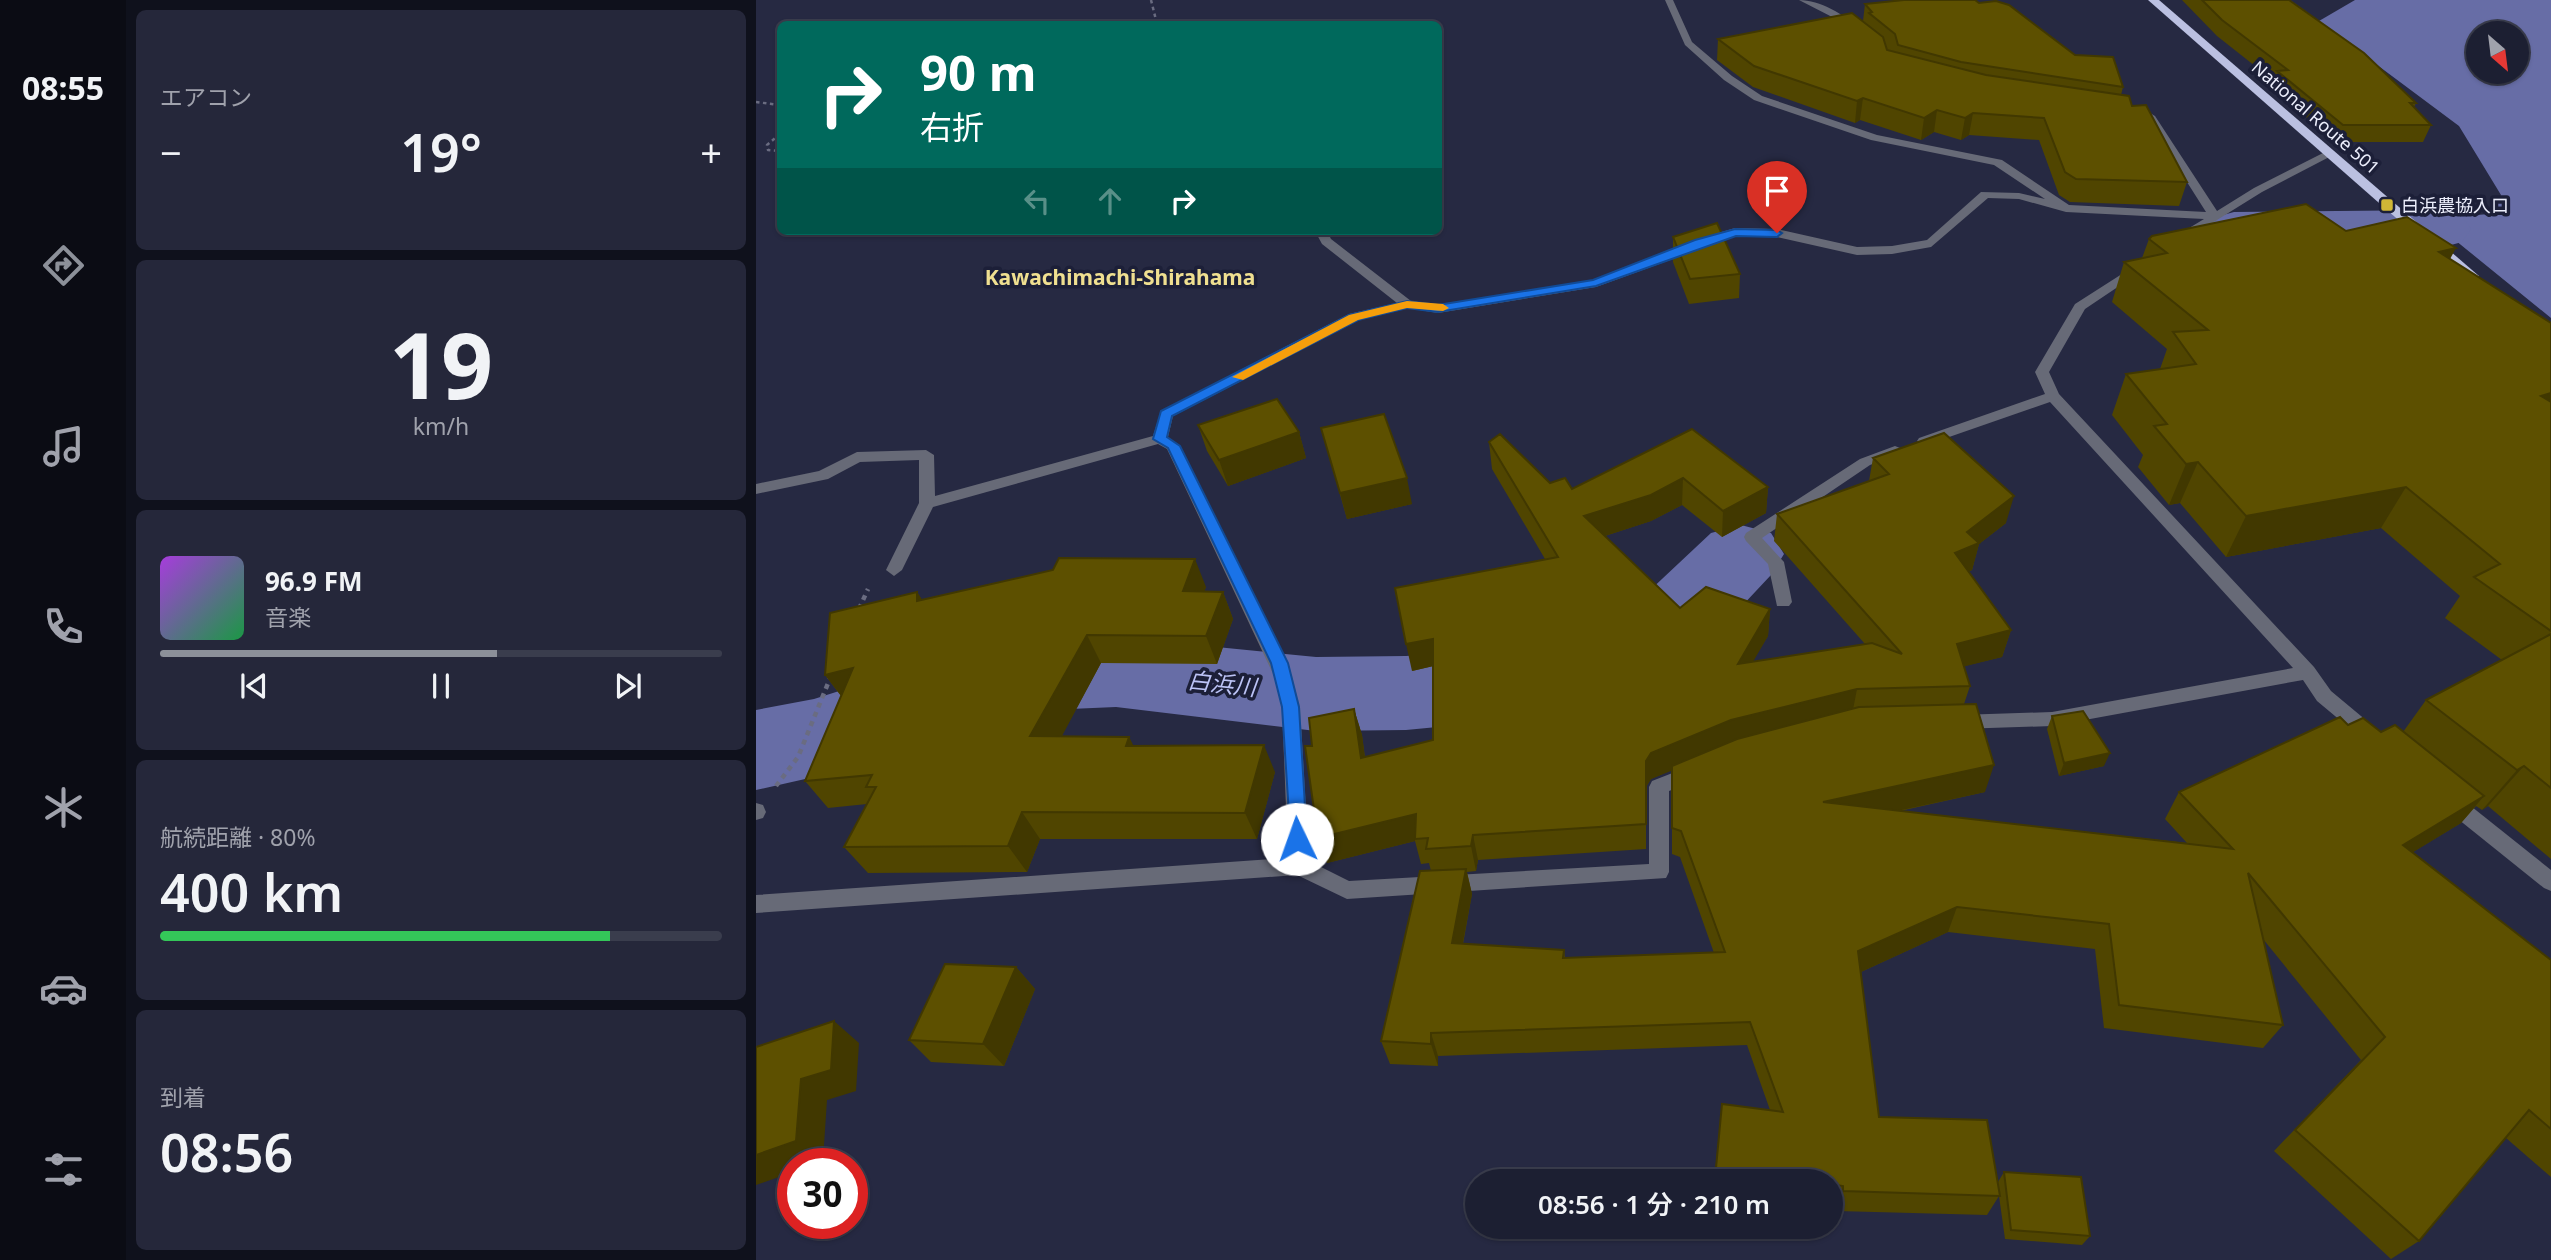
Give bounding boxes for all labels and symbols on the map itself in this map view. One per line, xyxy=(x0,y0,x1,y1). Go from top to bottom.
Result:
north arrow xyxy=(2466,21,2529,84)
street label: National Route 501 xyxy=(2247,55,2385,179)
pin xyxy=(1747,161,1807,233)
place label: 白浜農協入口 xyxy=(2401,193,2509,217)
marker: 白浜農協入口 xyxy=(2379,197,2395,213)
district label: Kawachimachi-Shirahama xyxy=(985,263,1255,291)
water label: 白浜川 xyxy=(1186,663,1261,703)
position arrow xyxy=(1260,802,1334,876)
speed limit sign: 30 xyxy=(777,1148,868,1239)

